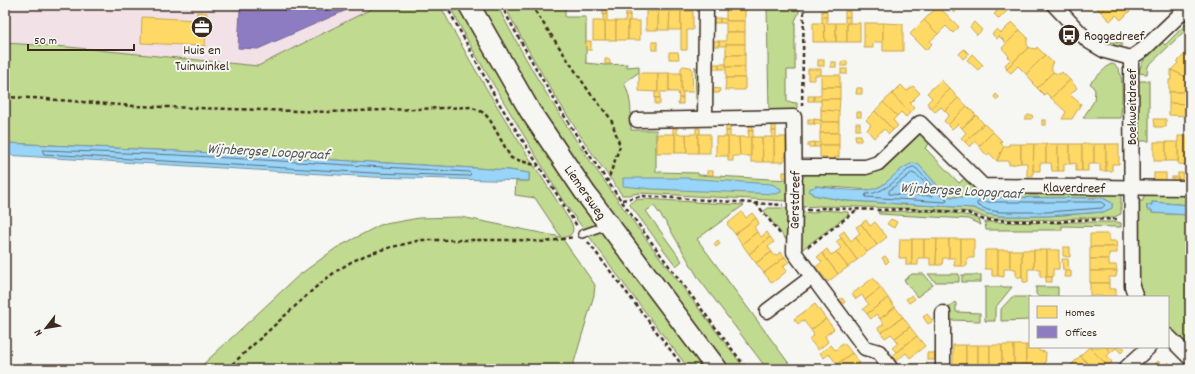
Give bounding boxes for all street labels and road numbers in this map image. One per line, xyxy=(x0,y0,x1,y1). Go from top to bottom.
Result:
street label: Boekweitdreef xyxy=(1123,68,1143,145)
street label: Liemersweg xyxy=(558,162,611,225)
street label: Gerstdreef xyxy=(785,170,807,229)
street label: Klaverdreef xyxy=(1043,178,1106,200)

